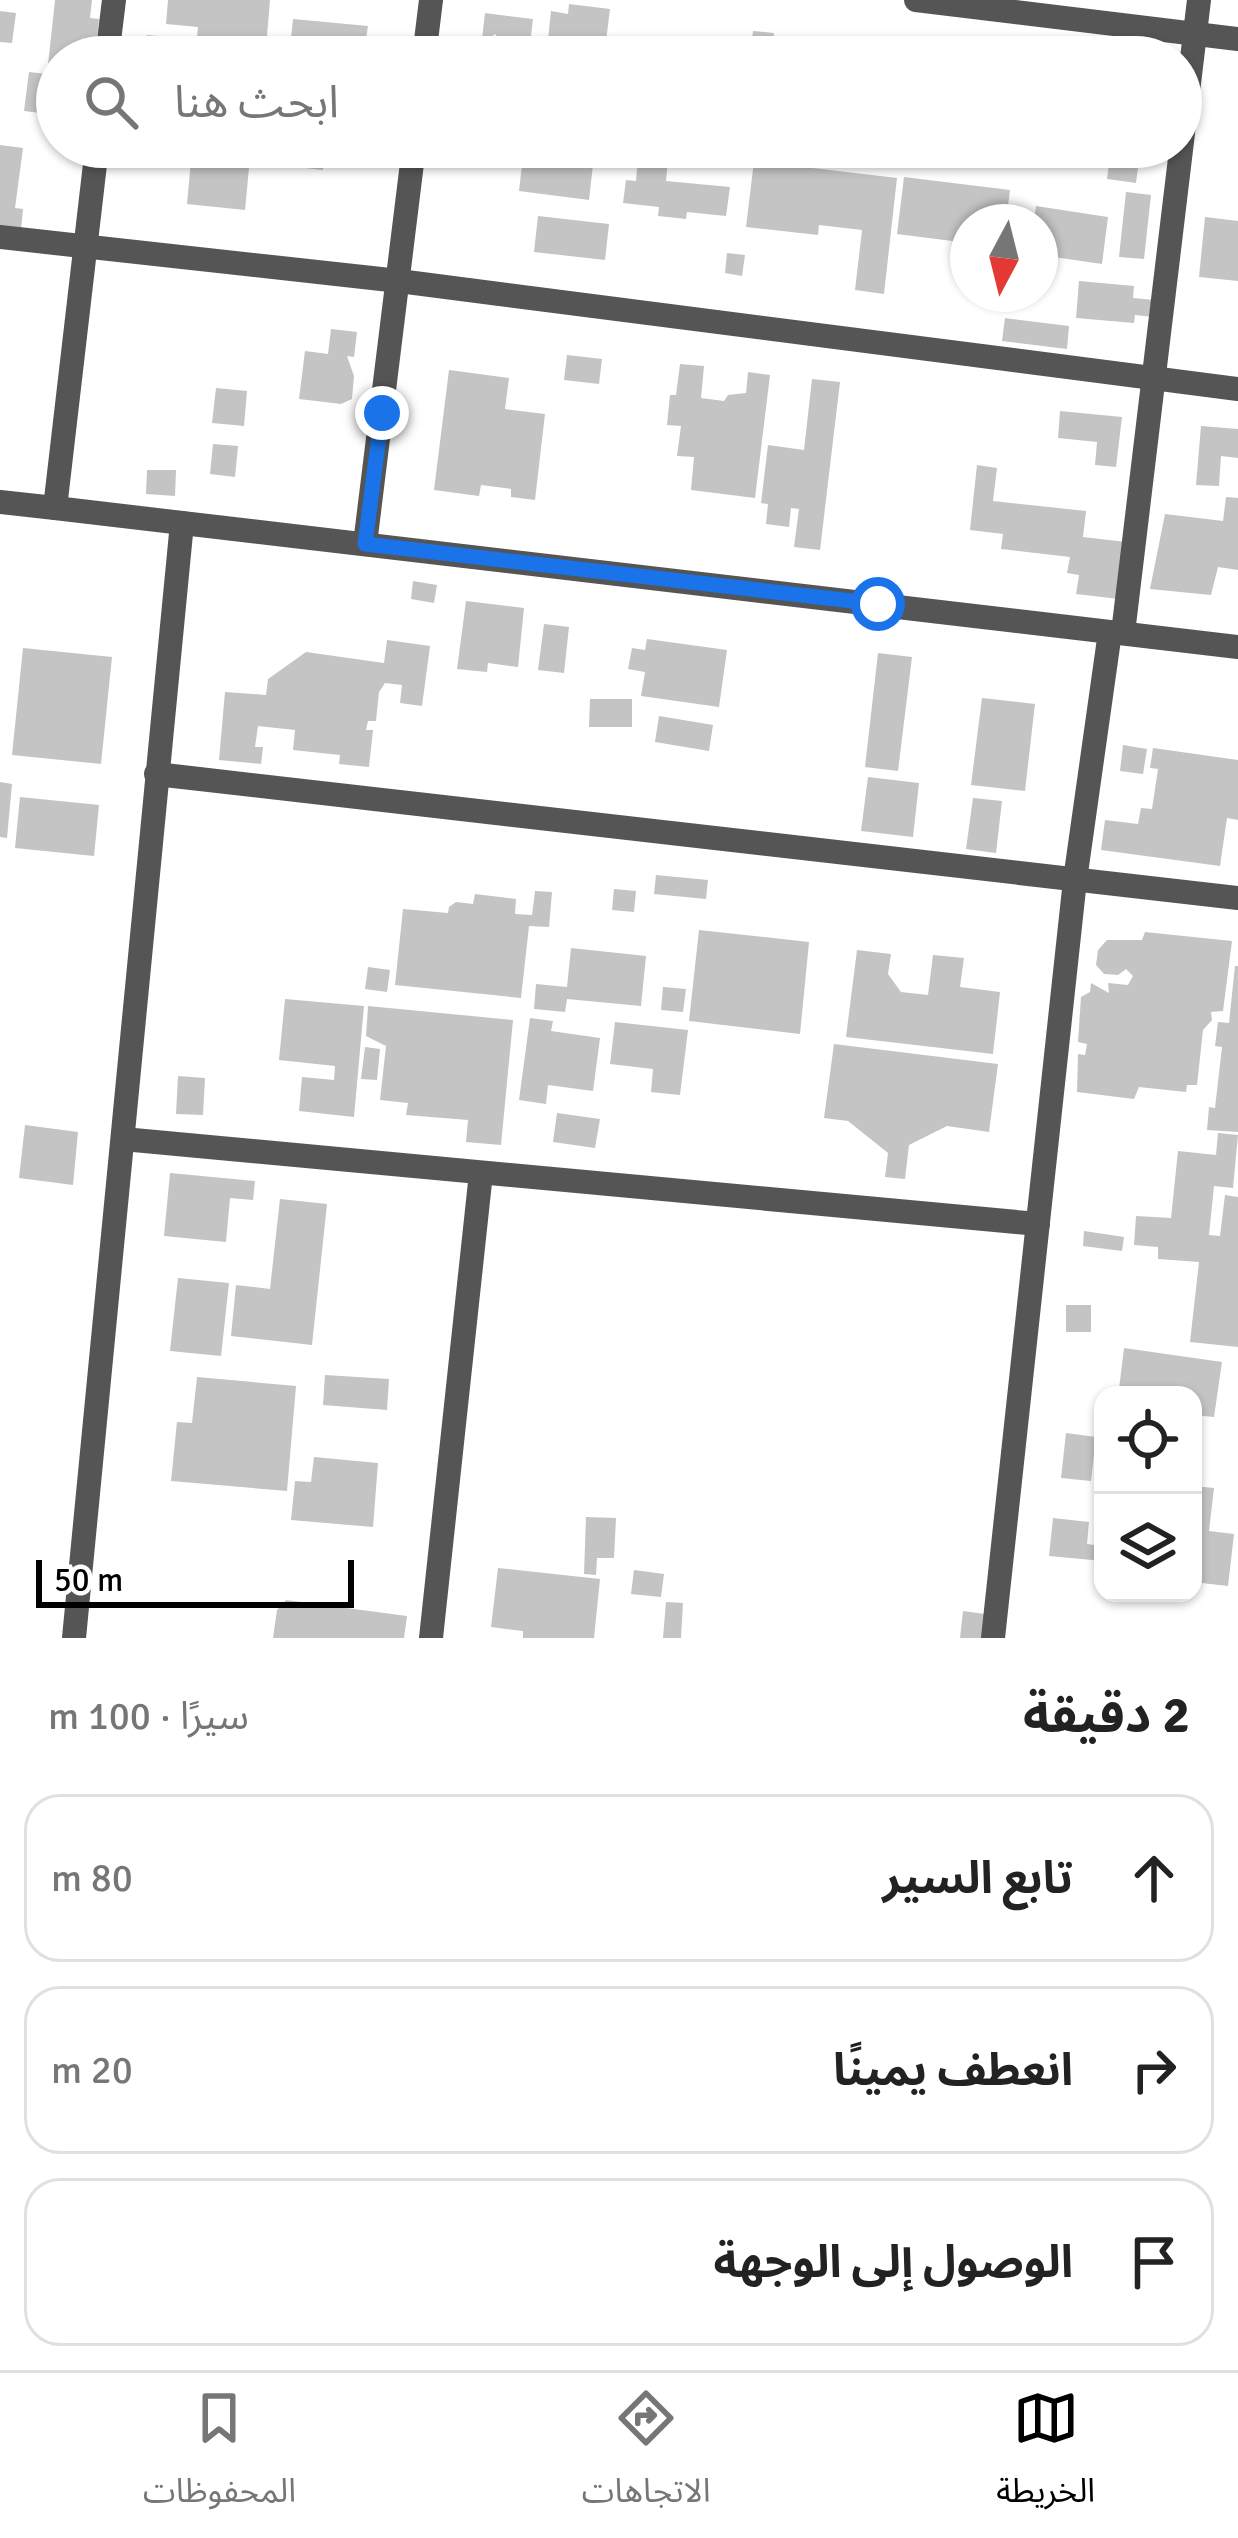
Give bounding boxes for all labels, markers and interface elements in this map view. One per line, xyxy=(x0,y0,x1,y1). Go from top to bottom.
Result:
search box xyxy=(36,36,1202,168)
icon: search xyxy=(78,69,144,135)
text: ابحث هنا xyxy=(174,75,339,130)
north arrow xyxy=(950,204,1058,312)
route end xyxy=(355,386,409,440)
route start xyxy=(851,577,905,631)
map controls xyxy=(1094,1386,1202,1602)
button: locate xyxy=(1094,1386,1202,1494)
button: layers xyxy=(1094,1494,1202,1602)
scale bar xyxy=(36,1554,354,1607)
text: 50 m xyxy=(54,1560,123,1601)
text: 2 دقيقة xyxy=(1023,1684,1190,1747)
text: سيرًا · 100 m xyxy=(48,1692,249,1740)
icon: ahead xyxy=(1121,1845,1187,1911)
text: تابع السير xyxy=(883,1851,1073,1906)
text: 80 m xyxy=(51,1854,133,1902)
icon: right xyxy=(1121,2037,1187,2103)
text: انعطف يمينًا xyxy=(833,2043,1073,2098)
text: 20 m xyxy=(51,2046,133,2094)
icon: arrive xyxy=(1121,2229,1187,2295)
text: الوصول إلى الوجهة xyxy=(713,2235,1073,2290)
tab: المحفوظات xyxy=(143,2385,296,2526)
tab: الاتجاهات xyxy=(582,2385,711,2526)
tab: الخريطة xyxy=(996,2385,1095,2526)

